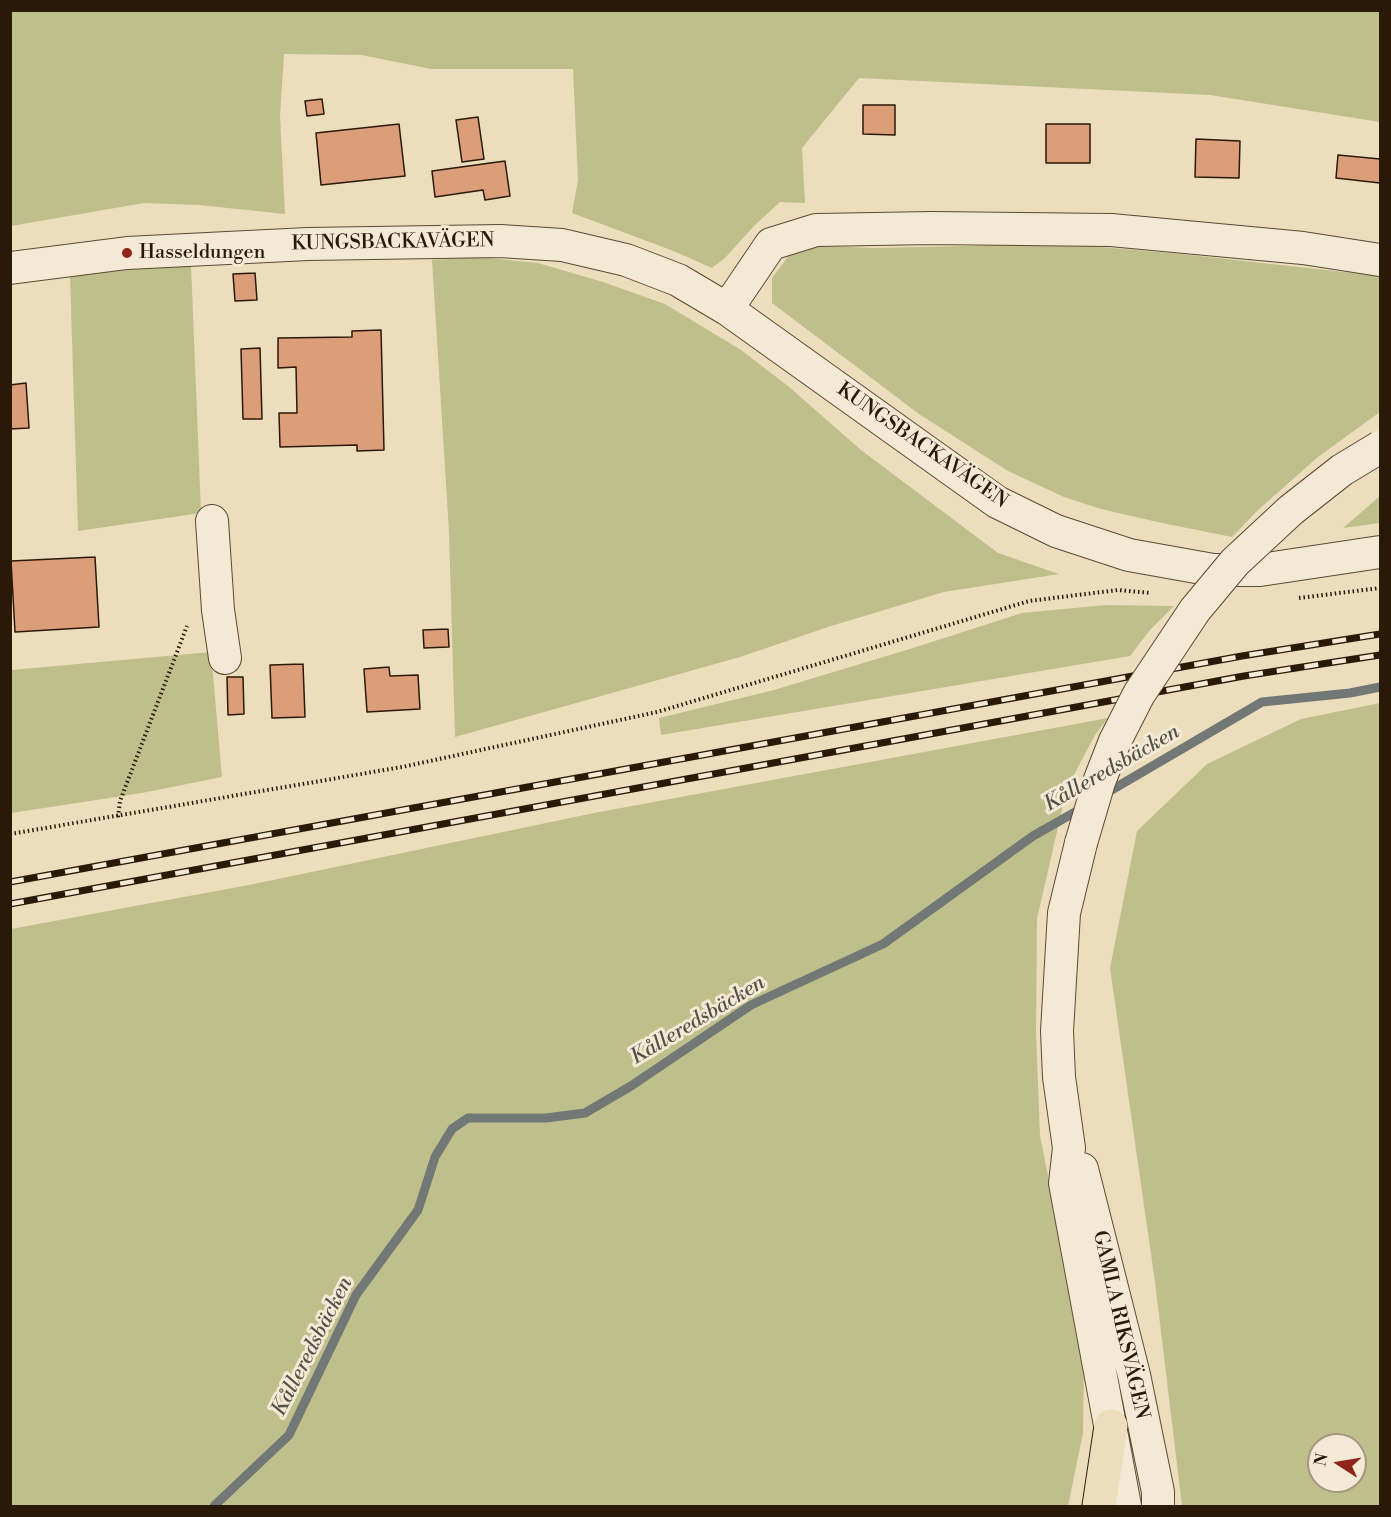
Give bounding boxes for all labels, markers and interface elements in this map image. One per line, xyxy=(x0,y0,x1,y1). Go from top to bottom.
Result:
street label: KUNGSBACKAVÄGEN xyxy=(291,229,495,257)
place label: Hasseldungen xyxy=(139,241,265,265)
marker: Hasseldungen xyxy=(120,246,134,260)
street label: KUNGSBACKAVÄGEN xyxy=(832,378,1012,514)
water label: Kålleredsbäcken xyxy=(1040,720,1184,818)
water label: Kålleredsbäcken xyxy=(626,971,770,1071)
street label: GAMLA RIKSVÄGEN xyxy=(1087,1228,1153,1422)
water label: Kålleredsbäcken xyxy=(267,1273,359,1421)
north arrow xyxy=(1307,1433,1367,1493)
text: N xyxy=(1310,1451,1332,1468)

